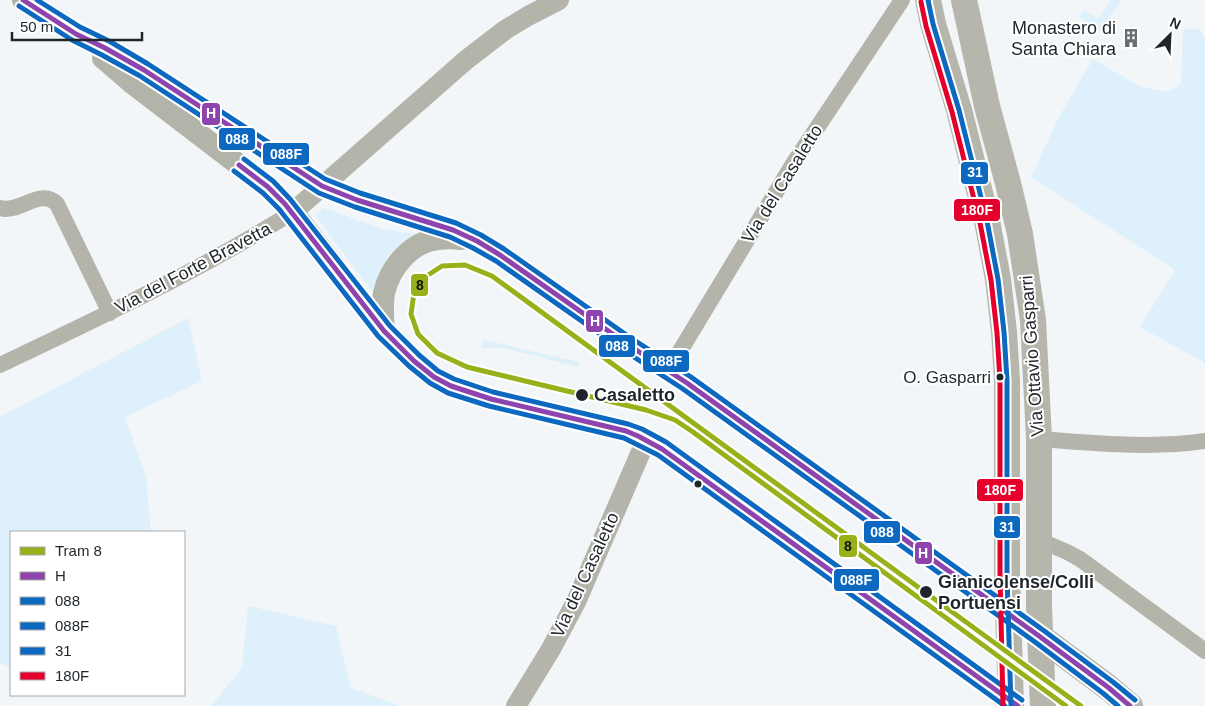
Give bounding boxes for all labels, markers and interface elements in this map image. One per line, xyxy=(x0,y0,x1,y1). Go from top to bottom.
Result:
scale bar xyxy=(12,10,142,42)
north arrow xyxy=(1145,10,1195,60)
text: N xyxy=(1167,14,1183,32)
text: 50 m xyxy=(20,18,53,35)
place label: Monastero di Santa Chiara xyxy=(1011,18,1117,59)
building icon: Monastero di Santa Chiara xyxy=(1120,27,1142,49)
line badge: H xyxy=(201,102,221,126)
text: H xyxy=(206,105,216,121)
street label: Via del Casaletto xyxy=(738,121,826,247)
line badge: 088 xyxy=(218,127,256,151)
text: 088 xyxy=(225,131,249,147)
line badge: 088F xyxy=(262,142,310,166)
text: 088F xyxy=(270,146,302,162)
line badge: 31 xyxy=(960,161,989,185)
text: 31 xyxy=(967,164,983,180)
line badge: 180F xyxy=(953,198,1001,222)
text: 180F xyxy=(961,202,993,218)
street label: Via del Forte Bravetta xyxy=(112,218,275,318)
line badge: 8 xyxy=(410,273,429,297)
street label: Via Ottavio Gasparri xyxy=(1016,275,1048,437)
text: 8 xyxy=(416,277,424,293)
line badge: H xyxy=(585,309,604,333)
text: H xyxy=(590,313,600,329)
line badge: 088 xyxy=(598,334,636,358)
text: 088 xyxy=(605,338,629,354)
line badge: 088F xyxy=(642,349,690,373)
text: 088F xyxy=(650,353,682,369)
place label: O. Gasparri xyxy=(903,368,991,387)
marker: O. Gasparri xyxy=(995,372,1005,382)
place label: Casaletto xyxy=(594,385,675,405)
marker: Casaletto xyxy=(574,387,590,403)
line badge: 180F xyxy=(976,478,1024,502)
unlabelled marker xyxy=(693,479,703,489)
text: 180F xyxy=(984,482,1016,498)
street label: Via del Casaletto xyxy=(547,509,623,641)
line badge: 31 xyxy=(993,515,1021,539)
text: 31 xyxy=(999,519,1015,535)
line badge: 088 xyxy=(863,520,901,544)
text: 088 xyxy=(870,524,894,540)
legend xyxy=(10,531,185,696)
line badge: 8 xyxy=(838,534,858,558)
text: 8 xyxy=(844,538,852,554)
line badge: H xyxy=(914,541,933,565)
text: Tram 8 xyxy=(55,542,102,559)
text: H xyxy=(918,545,928,561)
text: H xyxy=(55,567,66,584)
line badge: 088F xyxy=(833,568,880,592)
text: 088F xyxy=(840,572,872,588)
place label: Gianicolense/Colli Portuensi xyxy=(938,572,1094,613)
marker: Gianicolense/Colli Portuensi xyxy=(918,584,934,600)
text: 088 xyxy=(55,592,80,609)
text: 088F xyxy=(55,617,89,634)
text: 31 xyxy=(55,642,72,659)
text: 180F xyxy=(55,667,89,684)

